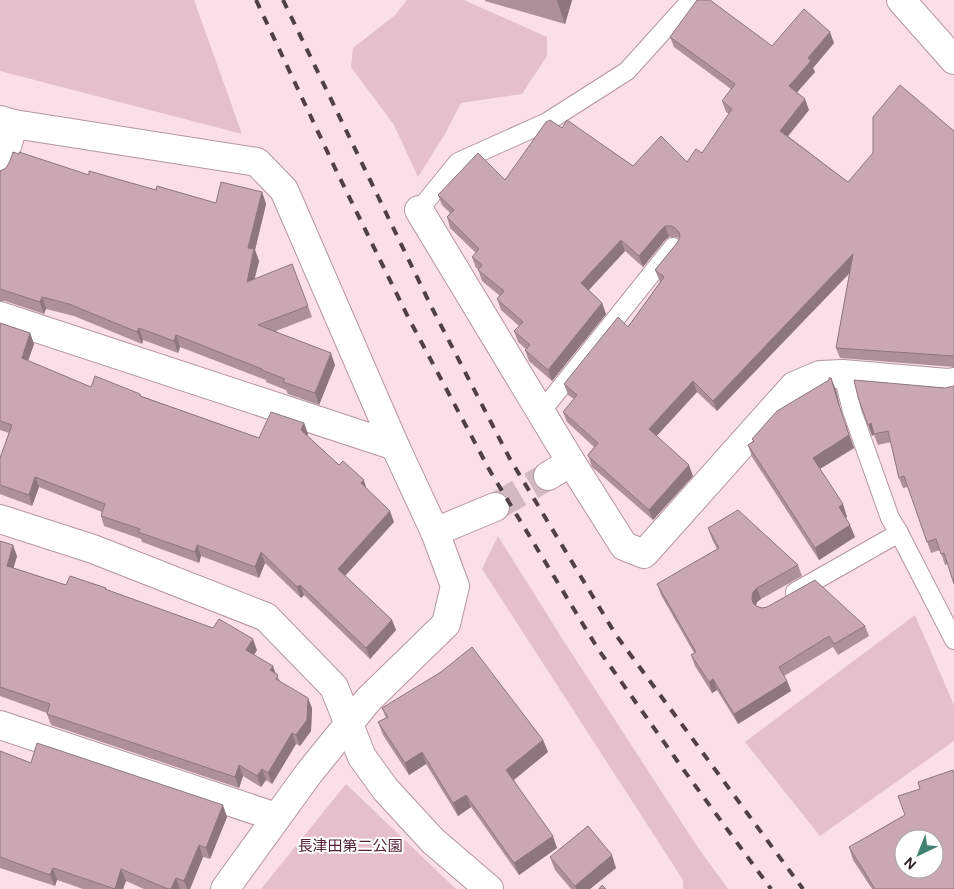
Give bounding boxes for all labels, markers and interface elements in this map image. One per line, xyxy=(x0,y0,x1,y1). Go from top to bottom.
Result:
north arrow xyxy=(894,829,944,879)
park label: 長津田第二公園 xyxy=(297,836,403,856)
text: N xyxy=(900,853,920,874)

